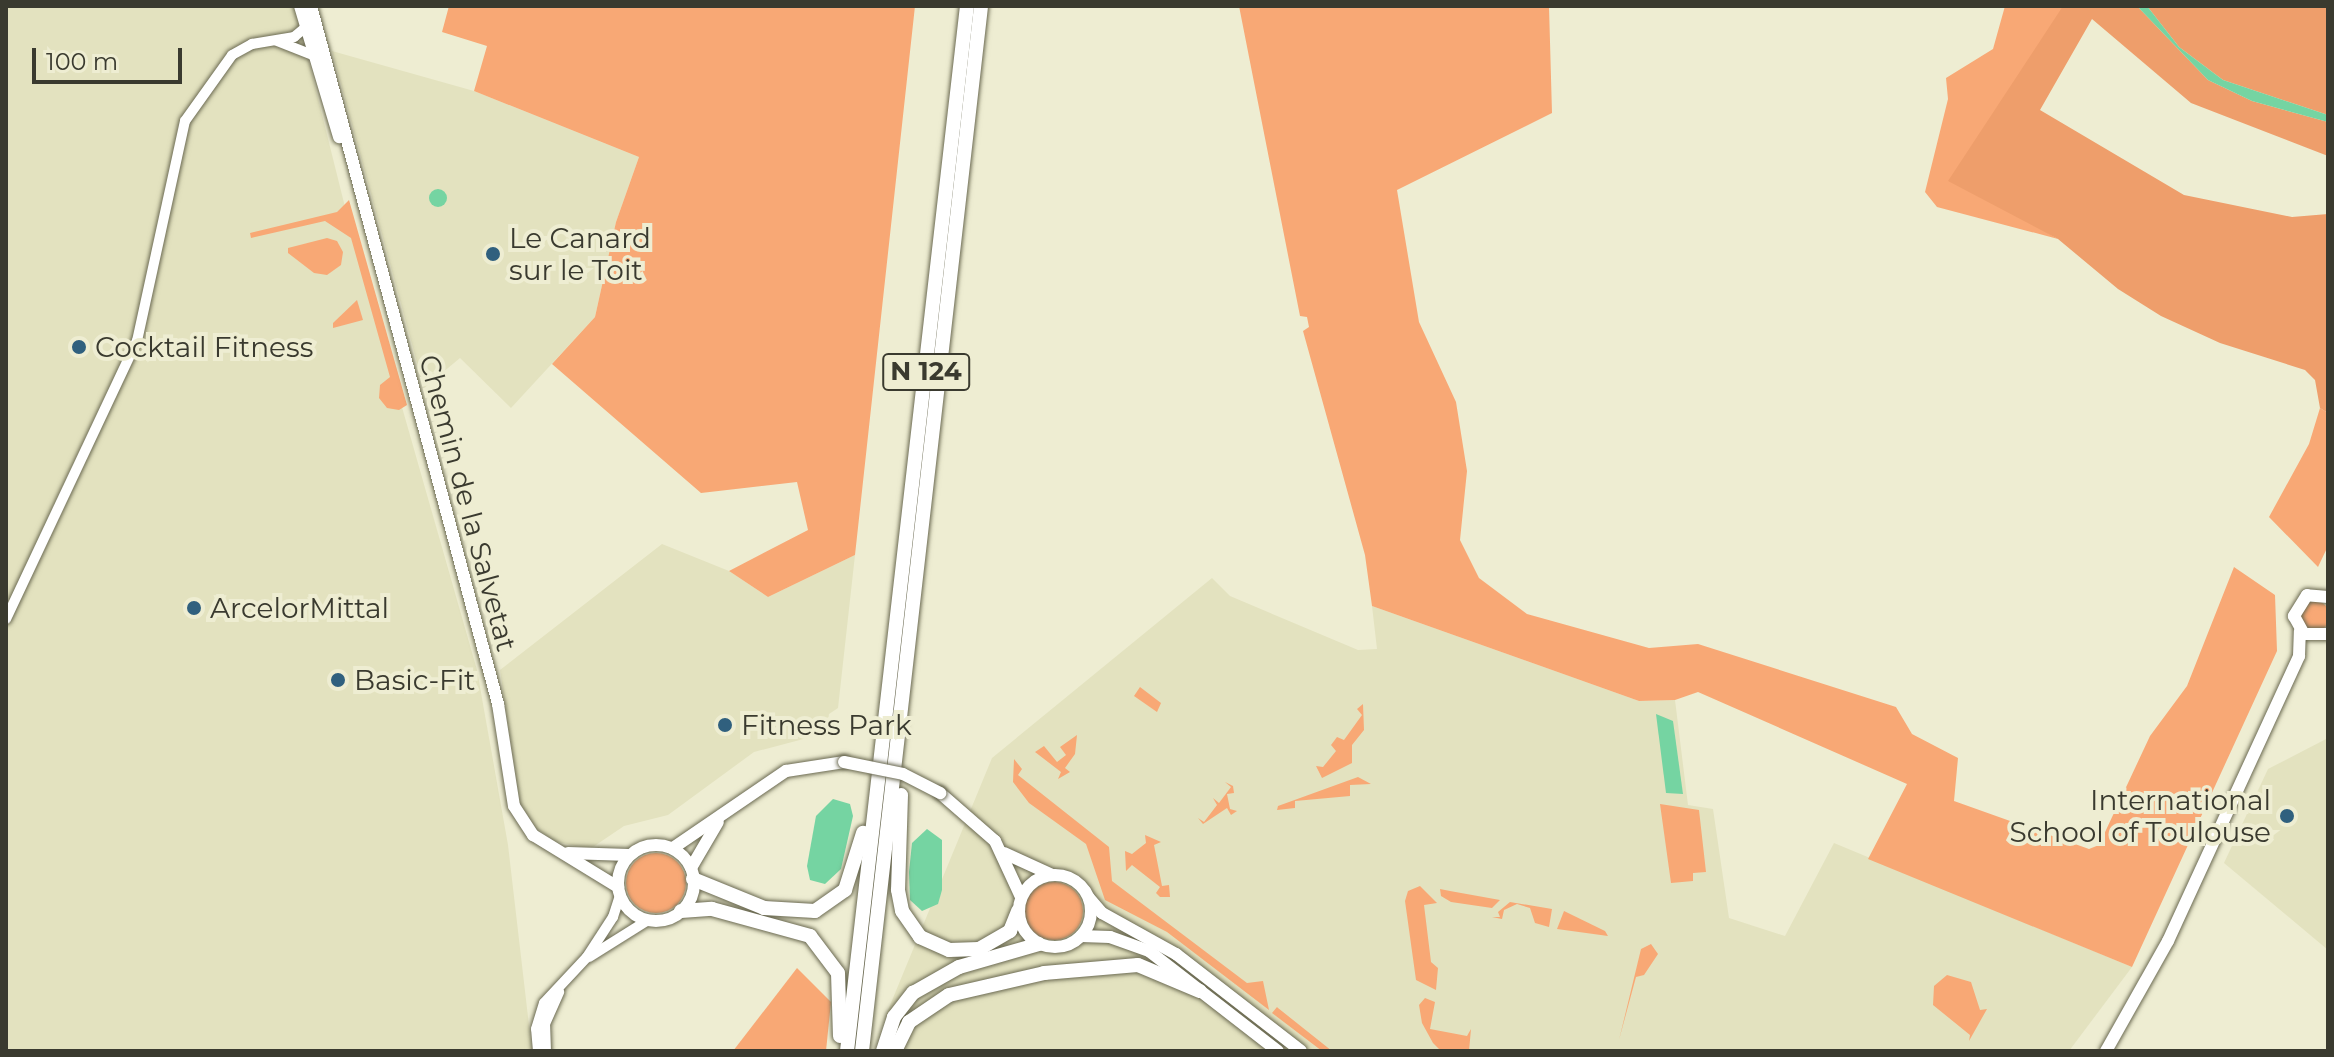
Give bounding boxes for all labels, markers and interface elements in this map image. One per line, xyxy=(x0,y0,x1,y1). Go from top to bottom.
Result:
scale bar xyxy=(36,32,186,82)
text: 100 m xyxy=(46,47,118,76)
place label: Le Canard sur le Toit xyxy=(509,221,651,287)
marker: Le Canard sur le Toit xyxy=(484,245,502,263)
place label: Cocktail Fitness xyxy=(95,330,313,364)
marker: Cocktail Fitness xyxy=(70,338,88,356)
road number: N 124 xyxy=(882,350,970,394)
street label: Chemin de la Salvetat xyxy=(412,351,524,655)
place label: ArcelorMittal xyxy=(210,591,389,625)
marker: ArcelorMittal xyxy=(185,599,203,617)
place label: Basic-Fit xyxy=(354,663,475,697)
marker: Basic-Fit xyxy=(329,671,347,689)
place label: Fitness Park xyxy=(741,708,912,742)
marker: Fitness Park xyxy=(716,716,734,734)
place label: International School of Toulouse xyxy=(2010,783,2271,849)
marker: International School of Toulouse xyxy=(2278,807,2296,825)

